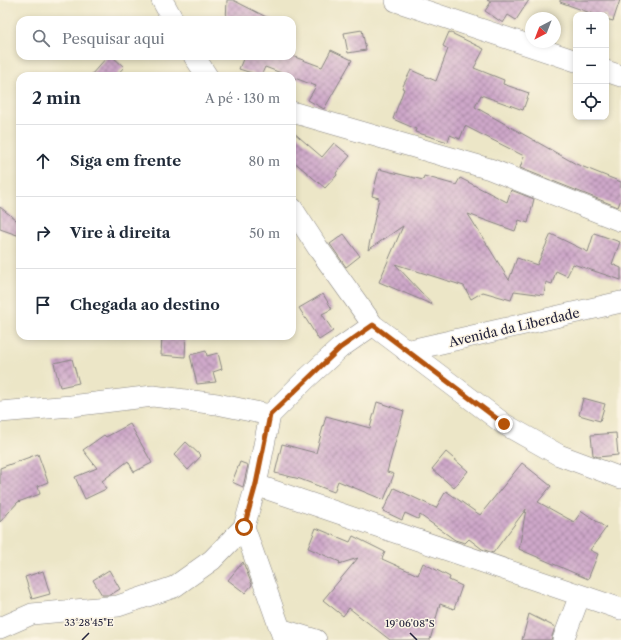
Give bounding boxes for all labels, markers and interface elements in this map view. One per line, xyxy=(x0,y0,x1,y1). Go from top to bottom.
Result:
north arrow xyxy=(525,12,561,48)
map controls xyxy=(573,12,609,120)
button: + xyxy=(573,12,609,48)
search box xyxy=(16,16,296,60)
icon: search xyxy=(30,27,52,49)
text: Pesquisar aqui xyxy=(62,29,165,48)
button: − xyxy=(573,48,609,84)
button: locate xyxy=(573,84,609,120)
text: 2 min xyxy=(32,88,81,108)
text: A pé · 130 m xyxy=(205,90,280,106)
icon: ahead xyxy=(32,150,54,172)
text: Siga em frente xyxy=(70,151,181,170)
text: 80 m xyxy=(248,153,280,169)
icon: right xyxy=(32,222,54,244)
text: Vire à direita xyxy=(70,223,170,242)
text: 50 m xyxy=(249,225,280,241)
icon: arrive xyxy=(32,294,54,316)
text: Chegada ao destino xyxy=(70,295,220,314)
street label: Avenida da Liberdade xyxy=(446,304,581,350)
route end xyxy=(495,415,513,433)
route start xyxy=(235,518,253,536)
text: 33°28'45"E xyxy=(64,616,114,629)
text: 19°06'08"S xyxy=(385,617,435,630)

